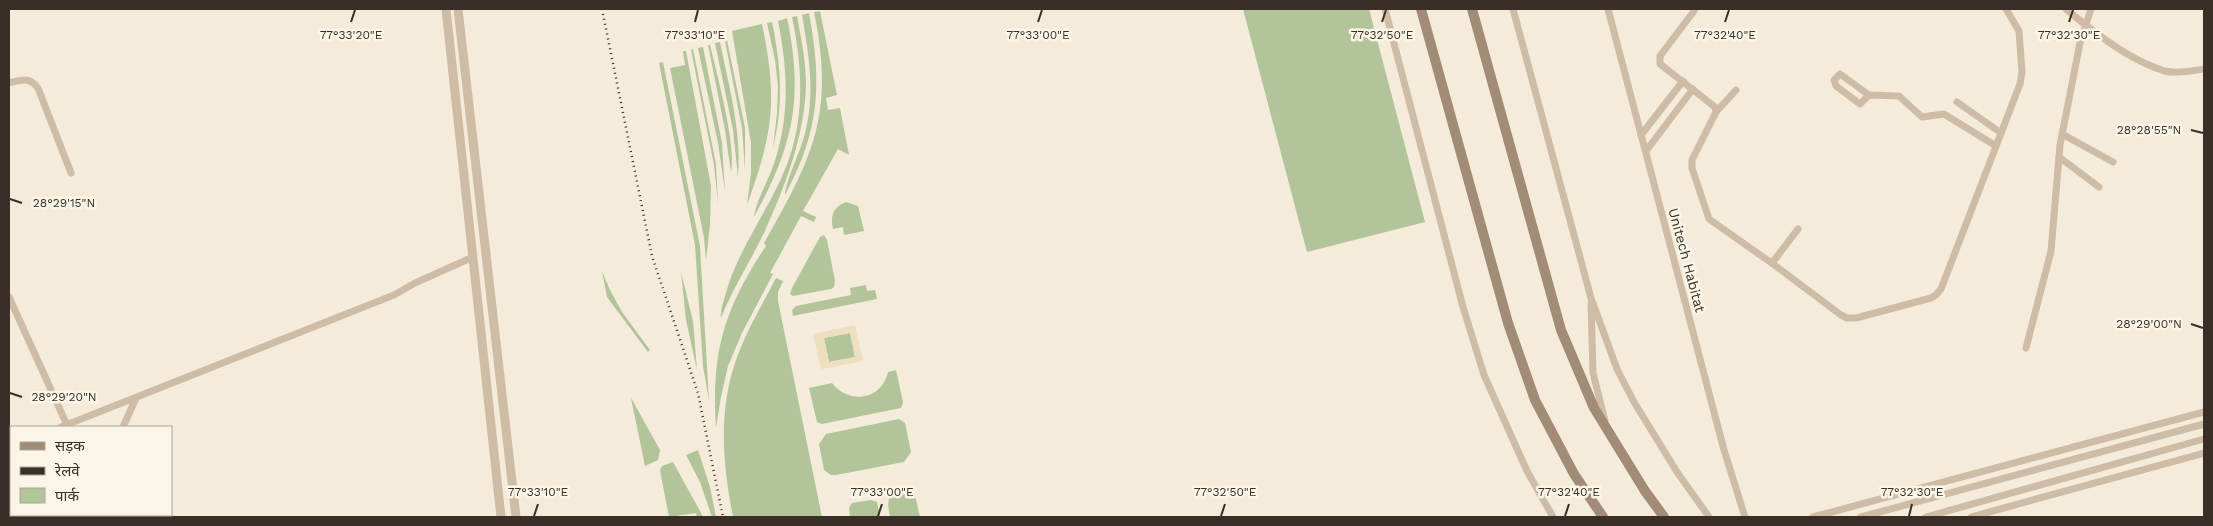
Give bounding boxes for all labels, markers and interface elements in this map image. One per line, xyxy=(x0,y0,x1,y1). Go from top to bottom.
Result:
text: 77°33'20"E xyxy=(320,28,383,42)
text: 77°33'10"E xyxy=(665,28,726,42)
text: 77°33'00"E xyxy=(1006,28,1070,42)
text: 77°32'50"E xyxy=(1351,28,1414,42)
text: 77°32'40"E xyxy=(1694,28,1756,42)
text: 77°32'30"E xyxy=(2038,28,2101,42)
text: 28°28'55"N xyxy=(2117,123,2181,137)
text: 28°29'15"N xyxy=(33,196,95,210)
street label: Unitech Habitat xyxy=(1665,206,1709,314)
text: 28°29'00"N xyxy=(2116,317,2182,331)
text: 28°29'20"N xyxy=(31,390,97,404)
legend xyxy=(10,426,172,516)
text: सड़क xyxy=(55,437,85,455)
text: रेलवे xyxy=(54,462,80,480)
text: 77°33'10"E xyxy=(508,485,569,499)
text: 77°33'00"E xyxy=(850,485,914,499)
text: 77°32'50"E xyxy=(1194,485,1257,499)
text: 77°32'40"E xyxy=(1538,485,1600,499)
text: 77°32'30"E xyxy=(1881,485,1944,499)
text: पार्क xyxy=(55,487,79,505)

